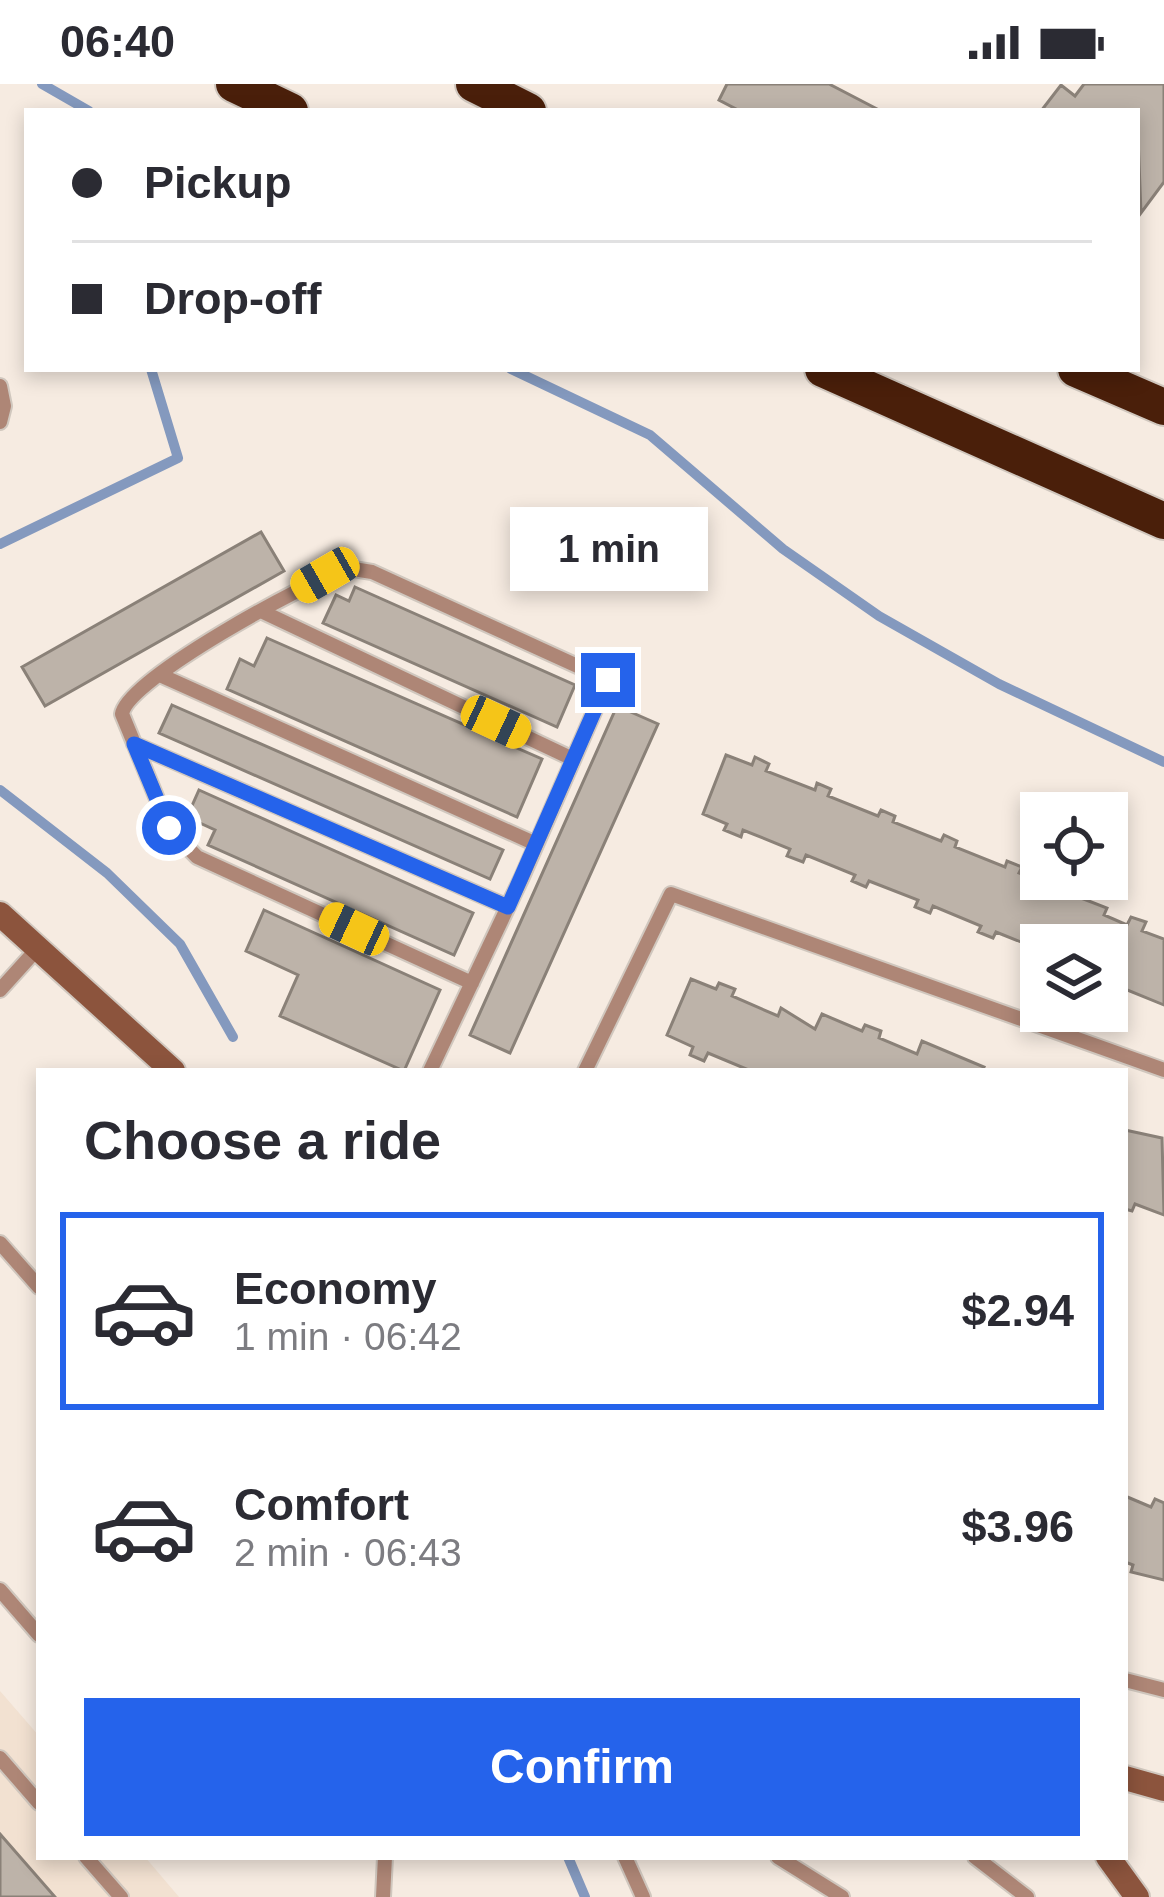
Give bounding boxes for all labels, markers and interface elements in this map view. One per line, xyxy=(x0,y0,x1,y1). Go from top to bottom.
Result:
text: 06:40 xyxy=(60,16,175,67)
text: Pickup xyxy=(144,157,292,208)
text: Drop-off xyxy=(144,273,321,324)
callout: 1 min xyxy=(509,506,707,590)
text: 1 min xyxy=(558,527,660,570)
car xyxy=(285,541,365,609)
route end xyxy=(581,653,635,707)
car xyxy=(456,690,536,754)
map controls xyxy=(1020,792,1128,1032)
button: locate xyxy=(1020,792,1128,900)
route start xyxy=(142,801,196,855)
car xyxy=(314,897,394,961)
button: layers xyxy=(1020,924,1128,1032)
text: Choose a ride xyxy=(84,1110,441,1170)
icon: car xyxy=(90,1257,198,1365)
text: Economy xyxy=(234,1263,437,1314)
text: $2.94 xyxy=(961,1285,1074,1336)
text: 1 min · 06:42 xyxy=(234,1315,462,1358)
icon: car xyxy=(90,1473,198,1581)
text: Comfort xyxy=(234,1479,409,1530)
text: $3.96 xyxy=(961,1501,1074,1552)
text: 2 min · 06:43 xyxy=(234,1531,462,1574)
button: Confirm xyxy=(84,1698,1080,1836)

